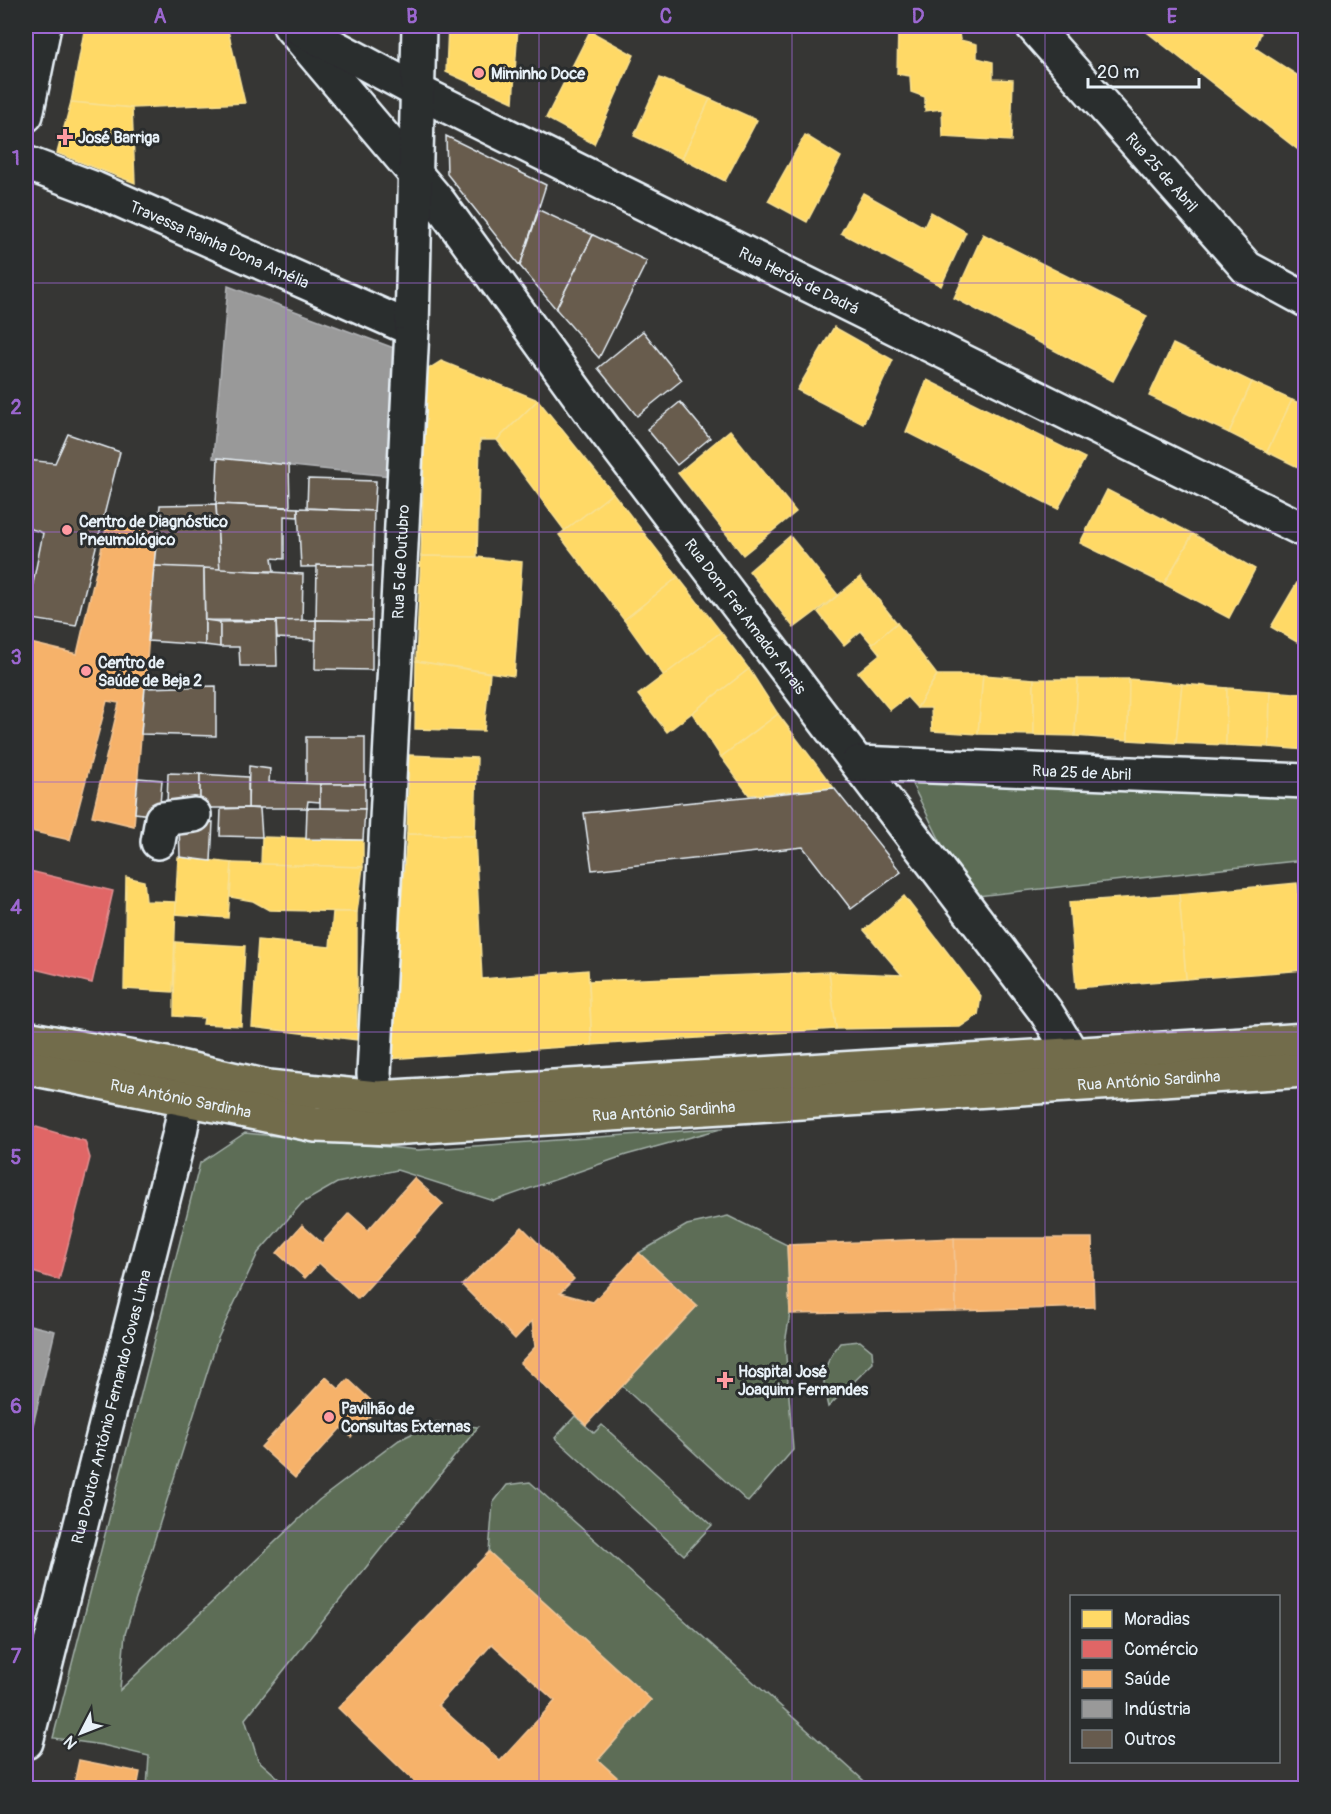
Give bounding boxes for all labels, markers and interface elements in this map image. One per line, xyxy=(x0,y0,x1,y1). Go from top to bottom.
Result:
text: A xyxy=(154,4,167,29)
text: B xyxy=(406,4,418,29)
text: C xyxy=(660,4,672,29)
text: D xyxy=(912,4,925,29)
text: E xyxy=(1167,4,1178,29)
scale bar xyxy=(1088,51,1199,89)
text: 20 m xyxy=(1097,61,1139,84)
place label: Miminho Doce xyxy=(491,64,586,84)
marker: Miminho Doce xyxy=(472,66,486,80)
marker: José Barriga xyxy=(56,128,74,146)
place label: José Barriga xyxy=(78,128,160,148)
street label: Rua 25 de Abril xyxy=(1121,129,1202,217)
text: 1 xyxy=(12,146,20,171)
street label: Travessa Rainha Dona Amélia xyxy=(126,197,312,293)
street label: Rua Heróis de Dadrá xyxy=(735,243,862,319)
text: 2 xyxy=(10,395,22,420)
street label: Rua 5 de Outubro xyxy=(388,504,414,620)
place label: Centro de Diagnóstico Pneumológico xyxy=(79,512,228,550)
marker: Centro de Diagnóstico Pneumológico xyxy=(60,523,74,537)
street label: Rua Dom Frei Amador Arrais xyxy=(680,535,810,698)
text: 3 xyxy=(10,645,22,670)
place label: Centro de Saúde de Beja 2 xyxy=(98,653,202,691)
marker: Centro de Saúde de Beja 2 xyxy=(79,664,93,678)
street label: Rua 25 de Abril xyxy=(1032,761,1132,785)
text: 4 xyxy=(10,895,22,920)
street label: Rua António Sardinha xyxy=(1076,1066,1221,1095)
street label: Rua António Sardinha xyxy=(108,1075,253,1123)
street label: Rua António Sardinha xyxy=(591,1097,736,1126)
text: 5 xyxy=(11,1145,22,1170)
street label: Rua Doutor António Fernando Covas Lima xyxy=(67,1268,156,1546)
place label: Hospital José Joaquim Fernandes xyxy=(738,1362,869,1400)
marker: Hospital José Joaquim Fernandes xyxy=(716,1371,734,1389)
text: 6 xyxy=(10,1394,22,1419)
place label: Pavilhão de Consultas Externas xyxy=(341,1399,471,1437)
marker: Pavilhão de Consultas Externas xyxy=(322,1410,336,1424)
legend xyxy=(1070,1595,1280,1763)
text: Moradias xyxy=(1124,1608,1190,1631)
text: Comércio xyxy=(1124,1638,1199,1661)
text: 7 xyxy=(11,1644,22,1669)
text: Saúde xyxy=(1124,1668,1170,1691)
text: Indústria xyxy=(1124,1698,1191,1721)
north arrow xyxy=(51,1703,111,1763)
text: Outros xyxy=(1124,1728,1176,1751)
text: N xyxy=(59,1732,82,1753)

